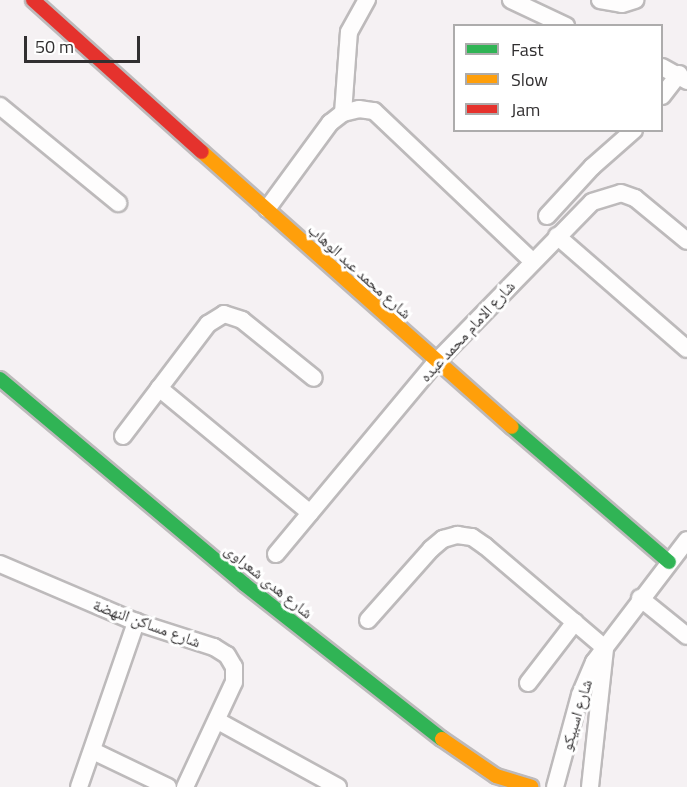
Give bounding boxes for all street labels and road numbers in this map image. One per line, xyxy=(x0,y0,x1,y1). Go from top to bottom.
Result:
street label: شارع محمد عبد الوهاب xyxy=(304,219,416,323)
street label: شارع الامام محمد عبده xyxy=(415,276,519,386)
street label: شارع هدى شعراوى xyxy=(221,540,317,622)
street label: شارع مساكن النهضة xyxy=(91,595,203,651)
street label: شارع اسبيكو xyxy=(556,677,596,753)

